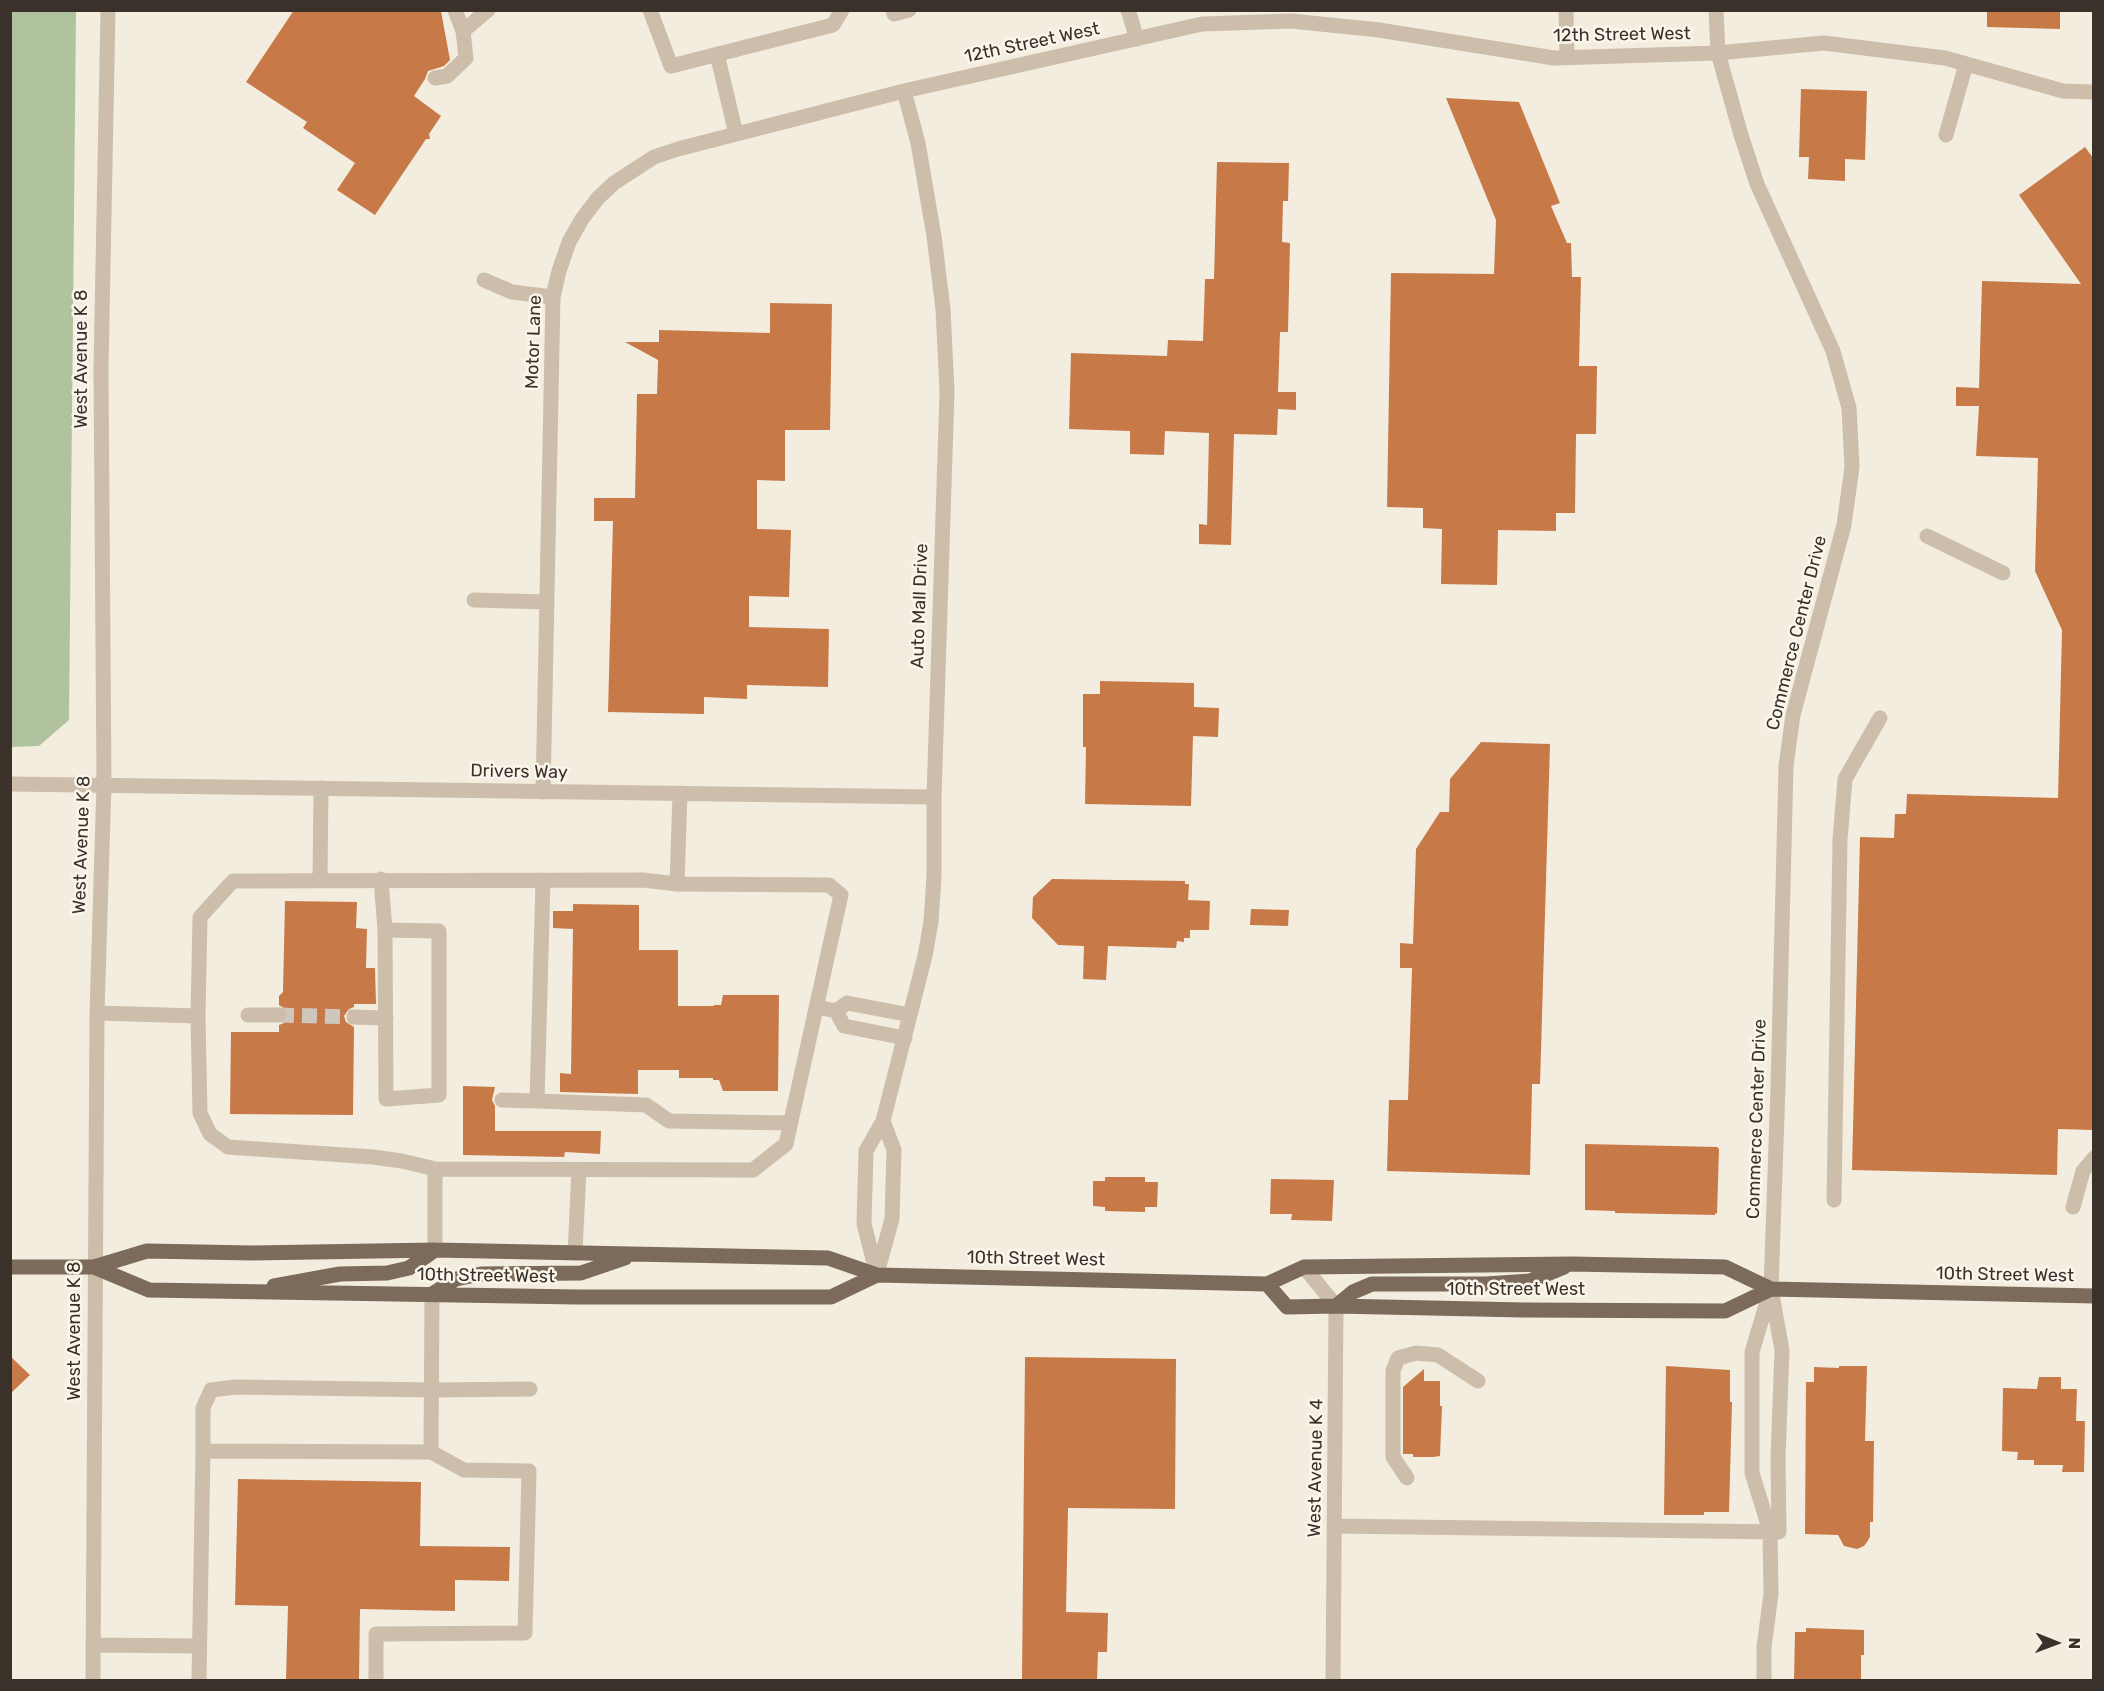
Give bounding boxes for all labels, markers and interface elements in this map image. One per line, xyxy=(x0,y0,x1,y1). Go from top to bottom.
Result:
street label: 12th Street West xyxy=(963,18,1101,68)
street label: 12th Street West xyxy=(1553,23,1691,47)
street label: West Avenue K 8 xyxy=(71,290,93,428)
street label: Motor Lane xyxy=(522,295,546,389)
street label: Commerce Center Drive xyxy=(1762,533,1832,733)
street label: Auto Mall Drive xyxy=(907,543,933,669)
street label: Drivers Way xyxy=(470,760,568,784)
street label: West Avenue K 8 xyxy=(69,775,95,915)
street label: Commerce Center Drive xyxy=(1743,1019,1771,1219)
street label: 10th Street West xyxy=(967,1247,1105,1271)
street label: West Avenue K 8 xyxy=(64,1262,86,1400)
street label: 10th Street West xyxy=(1936,1263,2074,1287)
street label: 10th Street West xyxy=(417,1264,555,1288)
street label: 10th Street West xyxy=(1447,1279,1585,1301)
street label: West Avenue K 4 xyxy=(1304,1399,1328,1537)
north arrow xyxy=(2026,1613,2086,1673)
text: N xyxy=(2065,1637,2084,1649)

